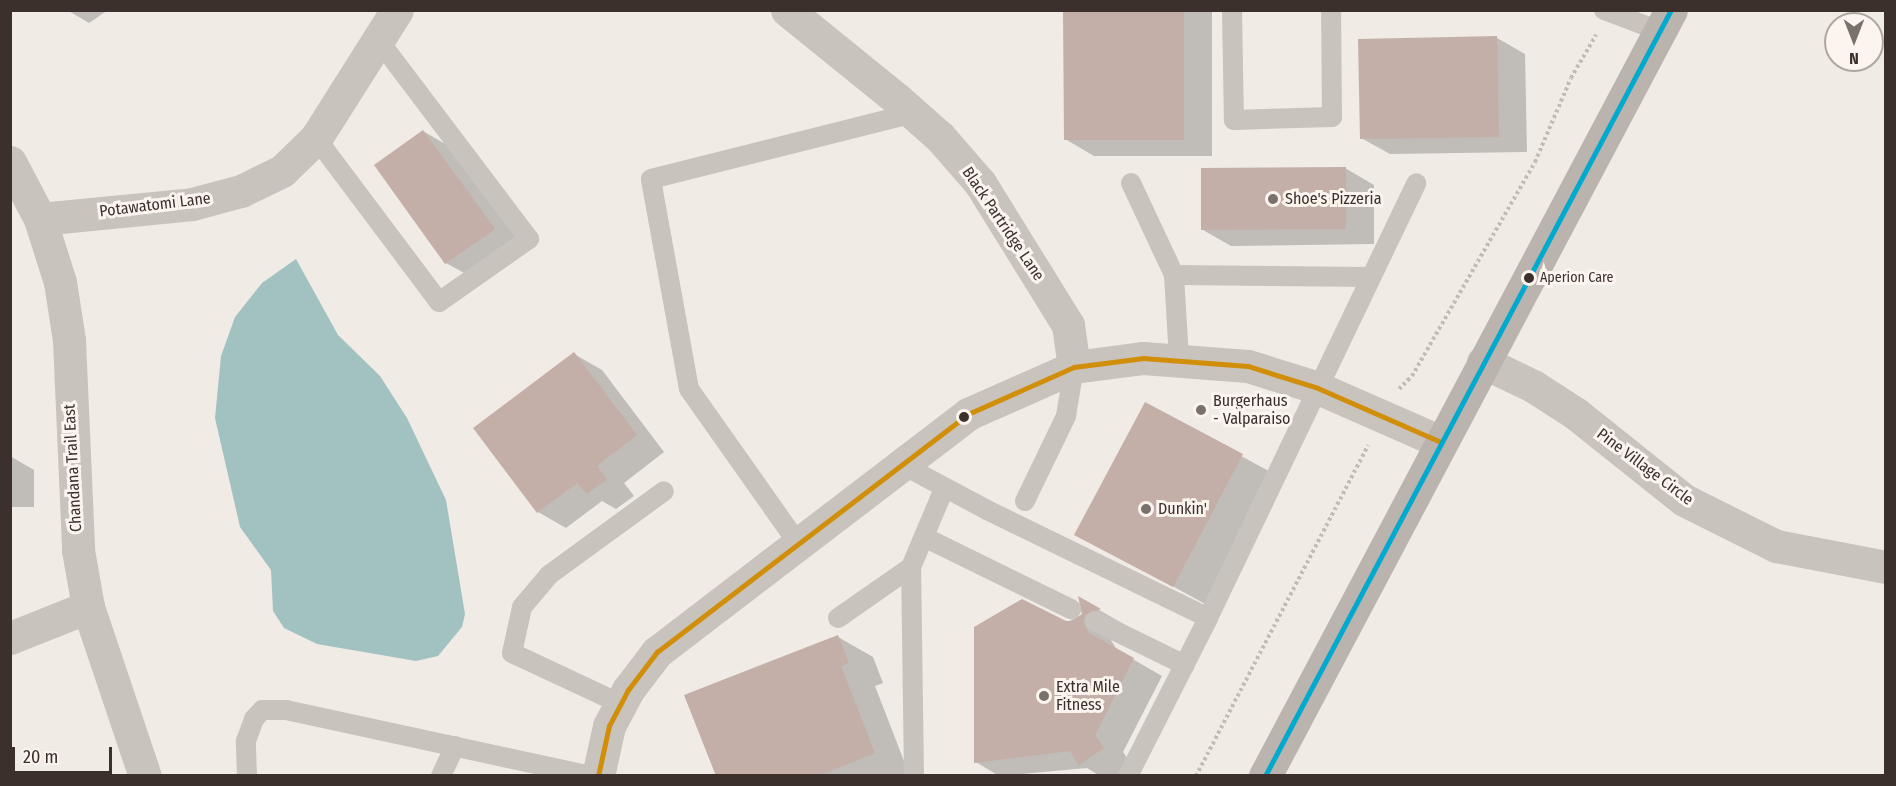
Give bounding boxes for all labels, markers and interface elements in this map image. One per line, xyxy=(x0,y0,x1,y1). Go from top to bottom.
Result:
north arrow xyxy=(1824,12,1884,72)
text: N xyxy=(1849,49,1859,68)
street label: Black Partridge Lane xyxy=(958,163,1048,285)
street label: Potawatomi Lane xyxy=(98,189,212,221)
place label: Shoe's Pizzeria xyxy=(1285,189,1381,209)
marker: Shoe's Pizzeria xyxy=(1266,192,1280,206)
place label: Aperion Care xyxy=(1540,270,1613,286)
marker: Aperion Care xyxy=(1523,272,1535,284)
place label: Burgerhaus - Valparaiso xyxy=(1213,391,1290,429)
marker: Burgerhaus - Valparaiso xyxy=(1194,403,1208,417)
street label: Chandana Trail East xyxy=(60,404,86,532)
unlabelled marker xyxy=(958,411,970,423)
street label: Pine Village Circle xyxy=(1593,424,1697,510)
place label: Dunkin' xyxy=(1158,499,1207,519)
marker: Dunkin' xyxy=(1139,502,1153,516)
place label: Extra Mile Fitness xyxy=(1056,677,1120,715)
marker: Extra Mile Fitness xyxy=(1037,689,1051,703)
scale bar xyxy=(15,735,116,773)
text: 20 m xyxy=(23,746,58,768)

